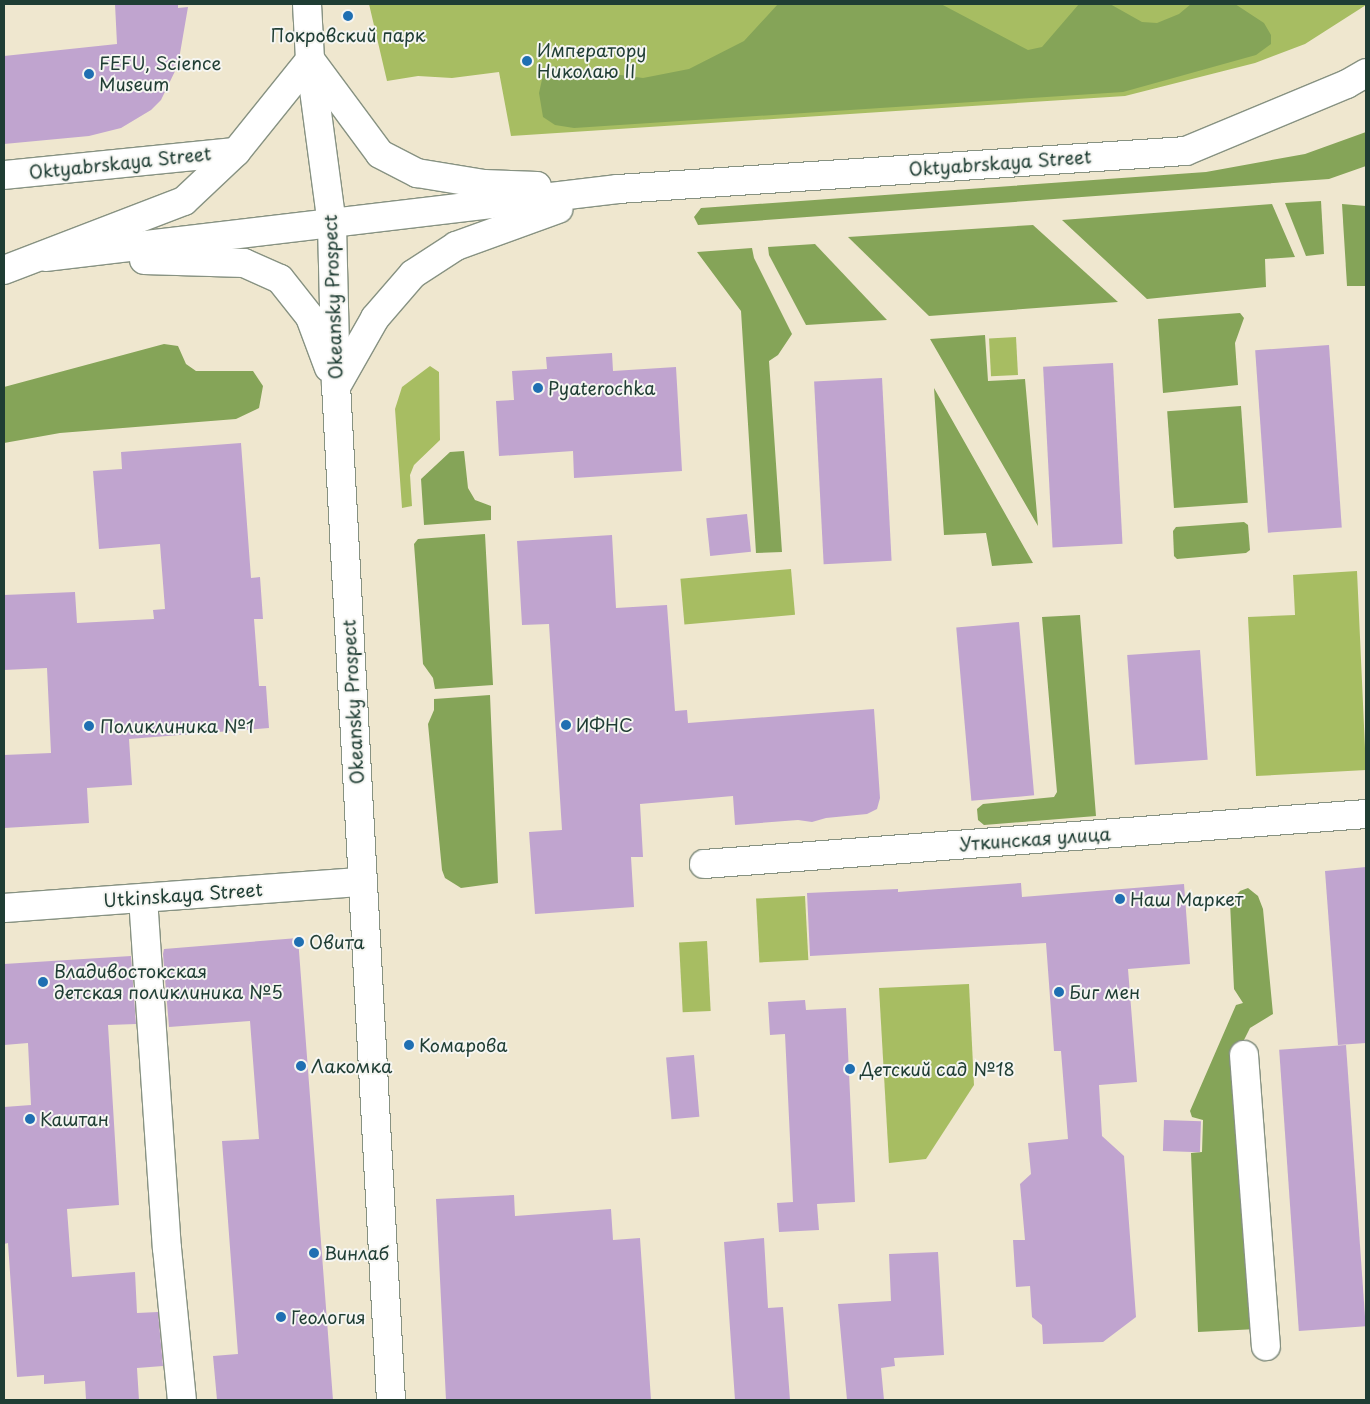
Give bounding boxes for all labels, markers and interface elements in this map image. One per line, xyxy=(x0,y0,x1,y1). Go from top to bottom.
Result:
marker: Покровский парк xyxy=(342,10,354,22)
place label: Покровский парк xyxy=(270,24,426,46)
place label: Императору Николаю II xyxy=(537,40,646,82)
place label: FEFU, Science Museum xyxy=(99,53,222,96)
marker: Императору Николаю II xyxy=(521,55,533,67)
marker: FEFU, Science Museum xyxy=(83,68,95,80)
street label: Oktyabrskaya Street xyxy=(27,143,213,183)
street label: Oktyabrskaya Street xyxy=(908,146,1092,180)
street label: Okeansky Prospect xyxy=(319,214,347,380)
place label: Pyaterochka xyxy=(548,377,655,399)
marker: Pyaterochka xyxy=(532,382,544,394)
street label: Okeansky Prospect xyxy=(338,619,368,785)
place label: ИФНС xyxy=(576,714,633,736)
place label: Поликлиника №1 xyxy=(100,715,254,737)
marker: Поликлиника №1 xyxy=(82,719,96,733)
marker: ИФНС xyxy=(560,719,572,731)
street label: Уткинская улица xyxy=(958,823,1112,855)
street label: Utkinskaya Street xyxy=(103,879,263,911)
place label: Наш Маркет xyxy=(1130,888,1244,910)
marker: Наш Маркет xyxy=(1114,893,1126,905)
place label: Овита xyxy=(309,931,365,953)
marker: Овита xyxy=(293,936,305,948)
place label: Владивостокская детская поликлиника №5 xyxy=(54,961,283,1004)
marker: Владивостокская детская поликлиника №5 xyxy=(36,975,50,989)
place label: Биг мен xyxy=(1069,981,1141,1003)
marker: Биг мен xyxy=(1053,986,1065,998)
place label: Комарова xyxy=(419,1034,508,1056)
marker: Комарова xyxy=(403,1039,415,1051)
place label: Лакомка xyxy=(311,1055,392,1077)
place label: Детский сад №18 xyxy=(860,1058,1016,1080)
marker: Лакомка xyxy=(295,1060,307,1072)
marker: Детский сад №18 xyxy=(844,1063,856,1075)
place label: Каштан xyxy=(40,1108,109,1130)
marker: Каштан xyxy=(24,1113,36,1125)
place label: Винлаб xyxy=(324,1242,389,1264)
marker: Винлаб xyxy=(308,1247,320,1259)
place label: Геология xyxy=(291,1306,366,1328)
marker: Геология xyxy=(275,1311,287,1323)

